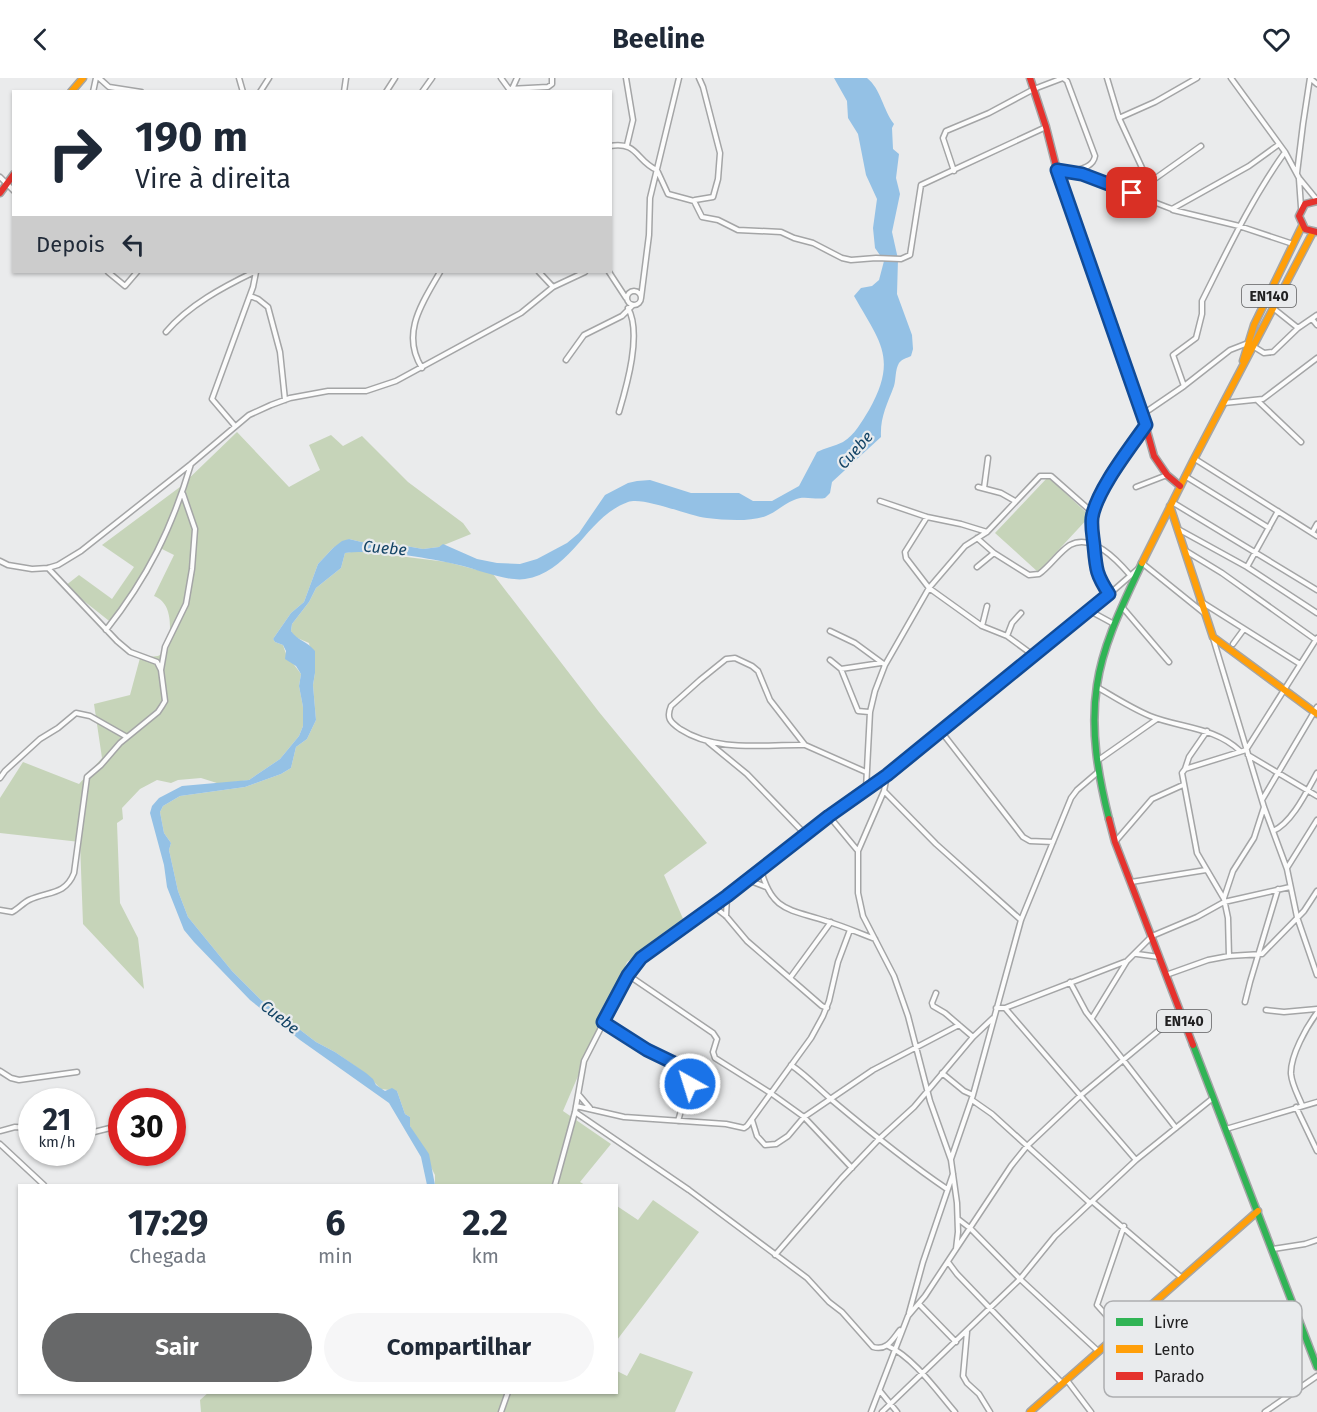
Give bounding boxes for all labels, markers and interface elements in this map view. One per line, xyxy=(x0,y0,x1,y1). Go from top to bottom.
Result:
icon: back xyxy=(24,23,57,56)
text: Beeline xyxy=(612,23,705,55)
icon: heart xyxy=(1260,23,1293,56)
text: 190 m xyxy=(135,112,248,162)
icon: right xyxy=(36,114,114,192)
text: Vire à direita xyxy=(135,163,291,195)
pin xyxy=(1106,167,1157,218)
icon: arrive xyxy=(1115,176,1148,209)
icon: left xyxy=(117,228,150,261)
text: Depois xyxy=(36,231,105,258)
road number: EN140 xyxy=(1242,285,1296,307)
water label: Cuebe xyxy=(833,427,877,473)
water label: Cuebe xyxy=(362,537,408,559)
water label: Cuebe xyxy=(257,996,303,1038)
road number: EN140 xyxy=(1157,1010,1211,1032)
position arrow xyxy=(658,1052,722,1116)
speed limit sign: 30 xyxy=(108,1088,186,1166)
text: 21 xyxy=(43,1102,71,1138)
text: km/h xyxy=(38,1133,76,1151)
text: 17:29 xyxy=(128,1201,208,1245)
text: 6 xyxy=(325,1201,346,1245)
text: 2.2 xyxy=(462,1201,508,1245)
text: Chegada xyxy=(129,1244,207,1268)
text: min xyxy=(318,1244,353,1268)
text: km xyxy=(472,1244,499,1268)
legend xyxy=(1104,1301,1302,1397)
button: Sair xyxy=(42,1313,312,1382)
button: Compartilhar xyxy=(324,1313,594,1382)
text: Livre xyxy=(1154,1313,1189,1332)
text: Lento xyxy=(1154,1340,1195,1359)
text: Parado xyxy=(1154,1367,1204,1386)

